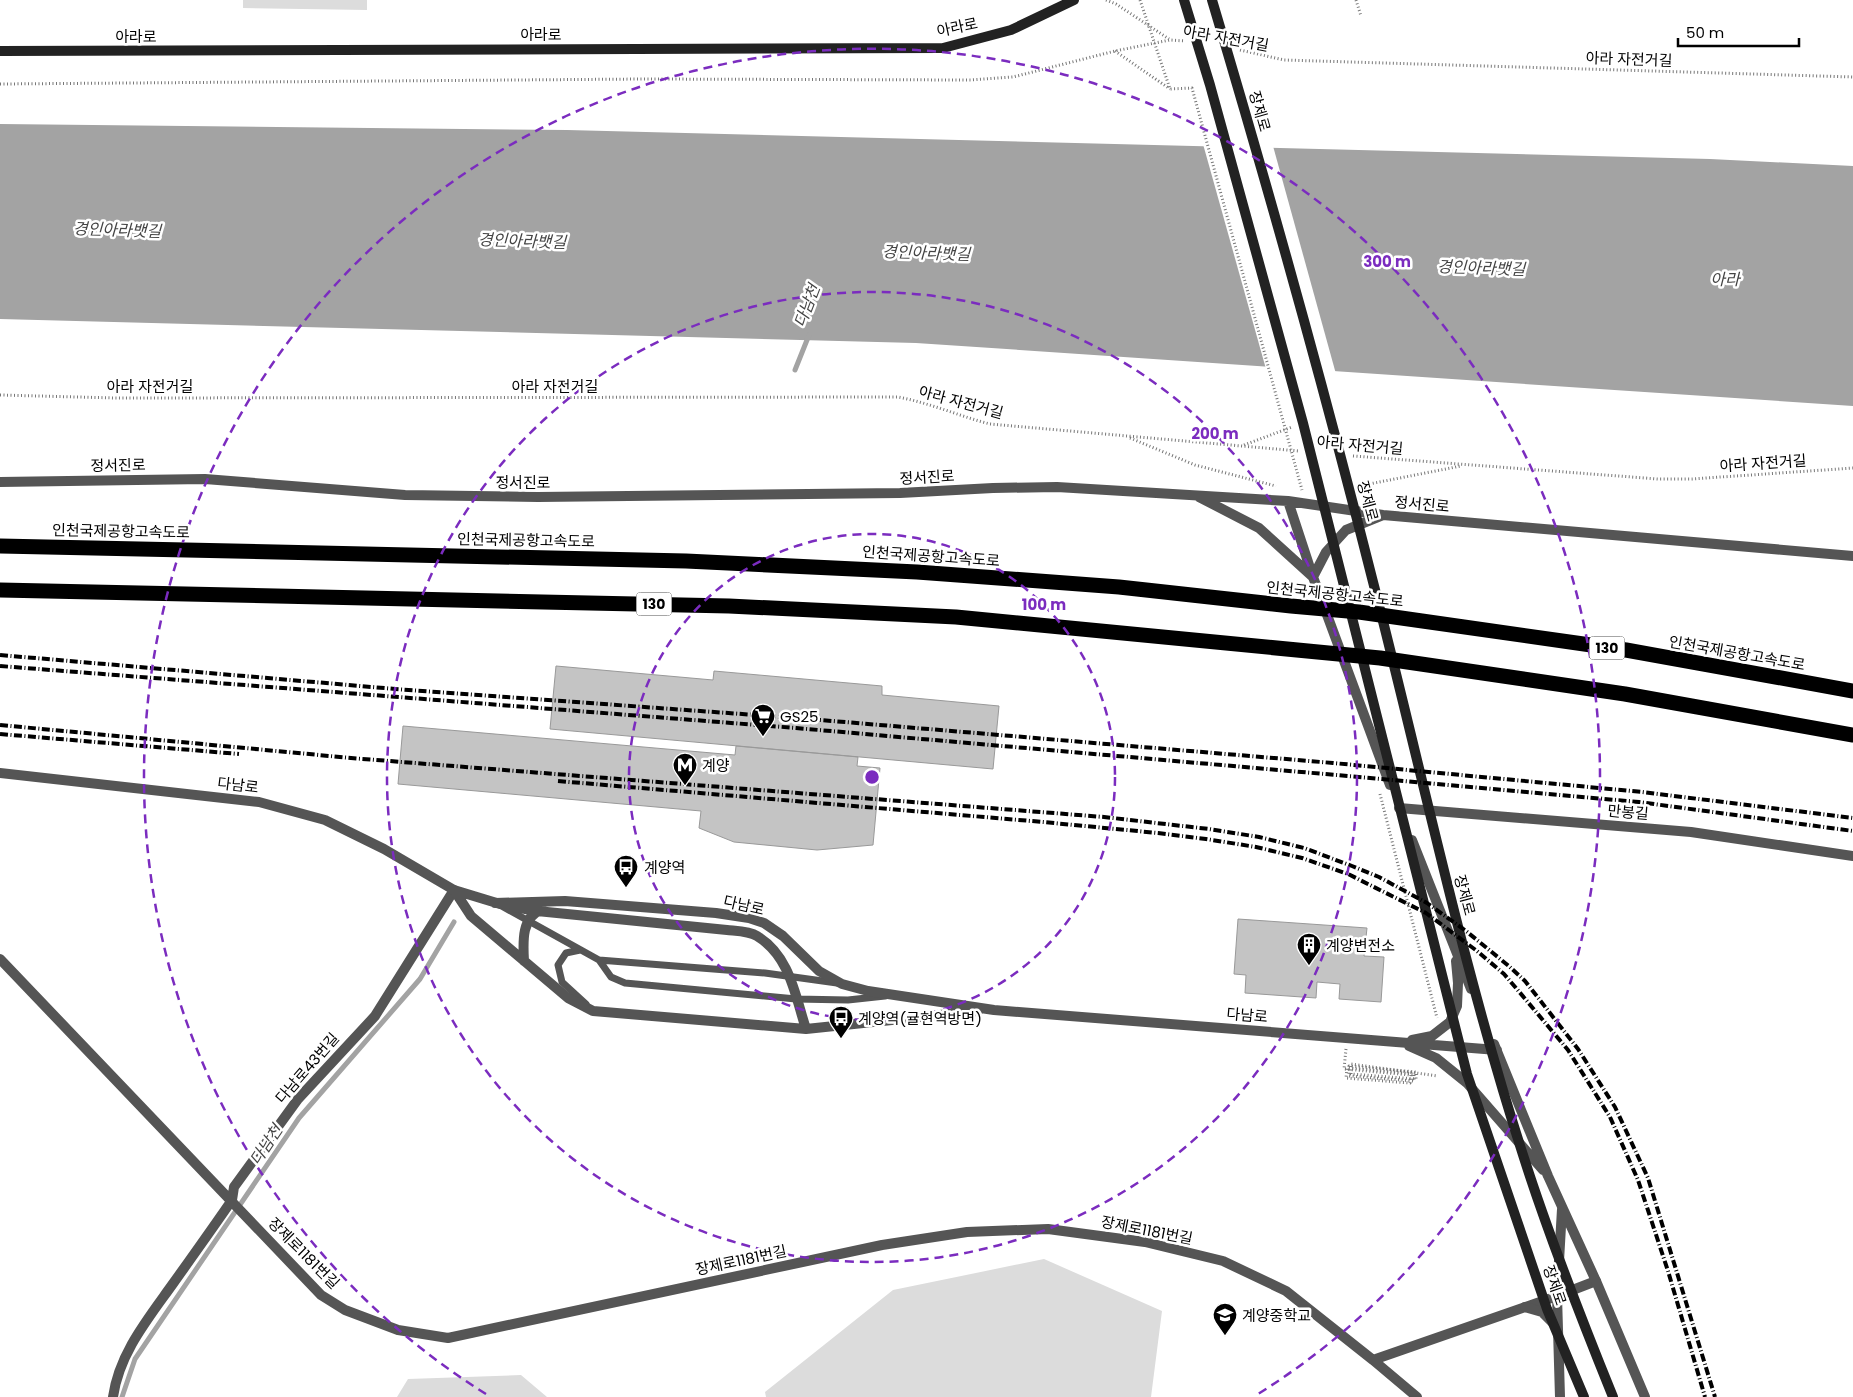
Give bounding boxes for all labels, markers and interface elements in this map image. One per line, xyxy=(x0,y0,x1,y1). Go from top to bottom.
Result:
street label: 아라로 xyxy=(935,12,979,42)
scale bar xyxy=(1678,15,1799,47)
street label: 아라 자전거길 xyxy=(1181,20,1271,56)
text: 50 m xyxy=(1686,22,1724,43)
street label: 아라로 xyxy=(520,24,562,45)
street label: 아라로 xyxy=(115,26,157,47)
street label: 아라 자전거길 xyxy=(1585,47,1673,71)
street label: 장제로 xyxy=(1244,88,1276,134)
water label: 경인아라뱃길 xyxy=(72,217,163,243)
water label: 경인아라뱃길 xyxy=(477,228,568,254)
water label: 경인아라뱃길 xyxy=(881,240,972,266)
text: 300 m xyxy=(1363,251,1411,272)
water label: 경인아라뱃길 xyxy=(1436,255,1527,281)
water label: 아라 xyxy=(1710,268,1742,291)
water label: 다남천 xyxy=(788,279,826,331)
street label: 아라 자전거길 xyxy=(107,376,193,397)
street label: 아라 자전거길 xyxy=(512,376,598,397)
street label: 아라 자전거길 xyxy=(916,381,1006,423)
text: 200 m xyxy=(1191,423,1239,444)
street label: 아라 자전거길 xyxy=(1316,431,1404,459)
street label: 아라 자전거길 xyxy=(1719,449,1807,477)
street label: 정서진로 xyxy=(90,454,146,476)
street label: 정서진로 xyxy=(899,465,955,489)
street label: 정서진로 xyxy=(495,472,551,493)
street label: 장제로 xyxy=(1352,478,1384,524)
street label: 정서진로 xyxy=(1394,491,1450,517)
street label: 인천국제공항고속도로 xyxy=(52,519,190,543)
street label: 인천국제공항고속도로 xyxy=(457,528,595,552)
street label: 인천국제공항고속도로 xyxy=(861,541,1001,571)
street label: 인천국제공항고속도로 xyxy=(1265,576,1405,612)
road number: 130 xyxy=(636,592,672,616)
text: 100 m xyxy=(1022,594,1066,615)
street label: 인천국제공항고속도로 xyxy=(1667,631,1807,675)
road number: 130 xyxy=(1590,636,1624,660)
supermarket icon: GS25 xyxy=(750,703,776,737)
place label: GS25 xyxy=(780,706,819,727)
metro station icon: 계양 xyxy=(672,752,698,786)
place label: 계양 xyxy=(702,755,730,776)
centre of rings xyxy=(863,768,881,786)
street label: 다남로 xyxy=(216,772,260,798)
street label: 만봉길 xyxy=(1606,800,1650,824)
bus stop icon: 계양역 xyxy=(613,854,639,888)
place label: 계양역 xyxy=(644,857,685,878)
street label: 장제로 xyxy=(1449,872,1481,918)
street label: 다남로 xyxy=(721,890,767,920)
building icon: 계양변전소 xyxy=(1296,932,1322,966)
place label: 계양변전소 xyxy=(1326,935,1395,956)
street label: 다남로 xyxy=(1225,1003,1269,1027)
bus stop icon: 계양역(귤현역방면) xyxy=(828,1005,854,1039)
place label: 계양역(귤현역방면) xyxy=(858,1008,982,1029)
street label: 다남로43번길 xyxy=(270,1028,344,1108)
water label: 다남천 xyxy=(244,1118,289,1170)
street label: 장제로1181번길 xyxy=(1099,1211,1195,1249)
street label: 장제로1181번길 xyxy=(264,1213,344,1293)
street label: 장제로1181번길 xyxy=(693,1240,789,1280)
street label: 장제로 xyxy=(1538,1262,1572,1308)
school or university icon: 계양중학교 xyxy=(1212,1302,1238,1336)
place label: 계양중학교 xyxy=(1242,1305,1311,1326)

